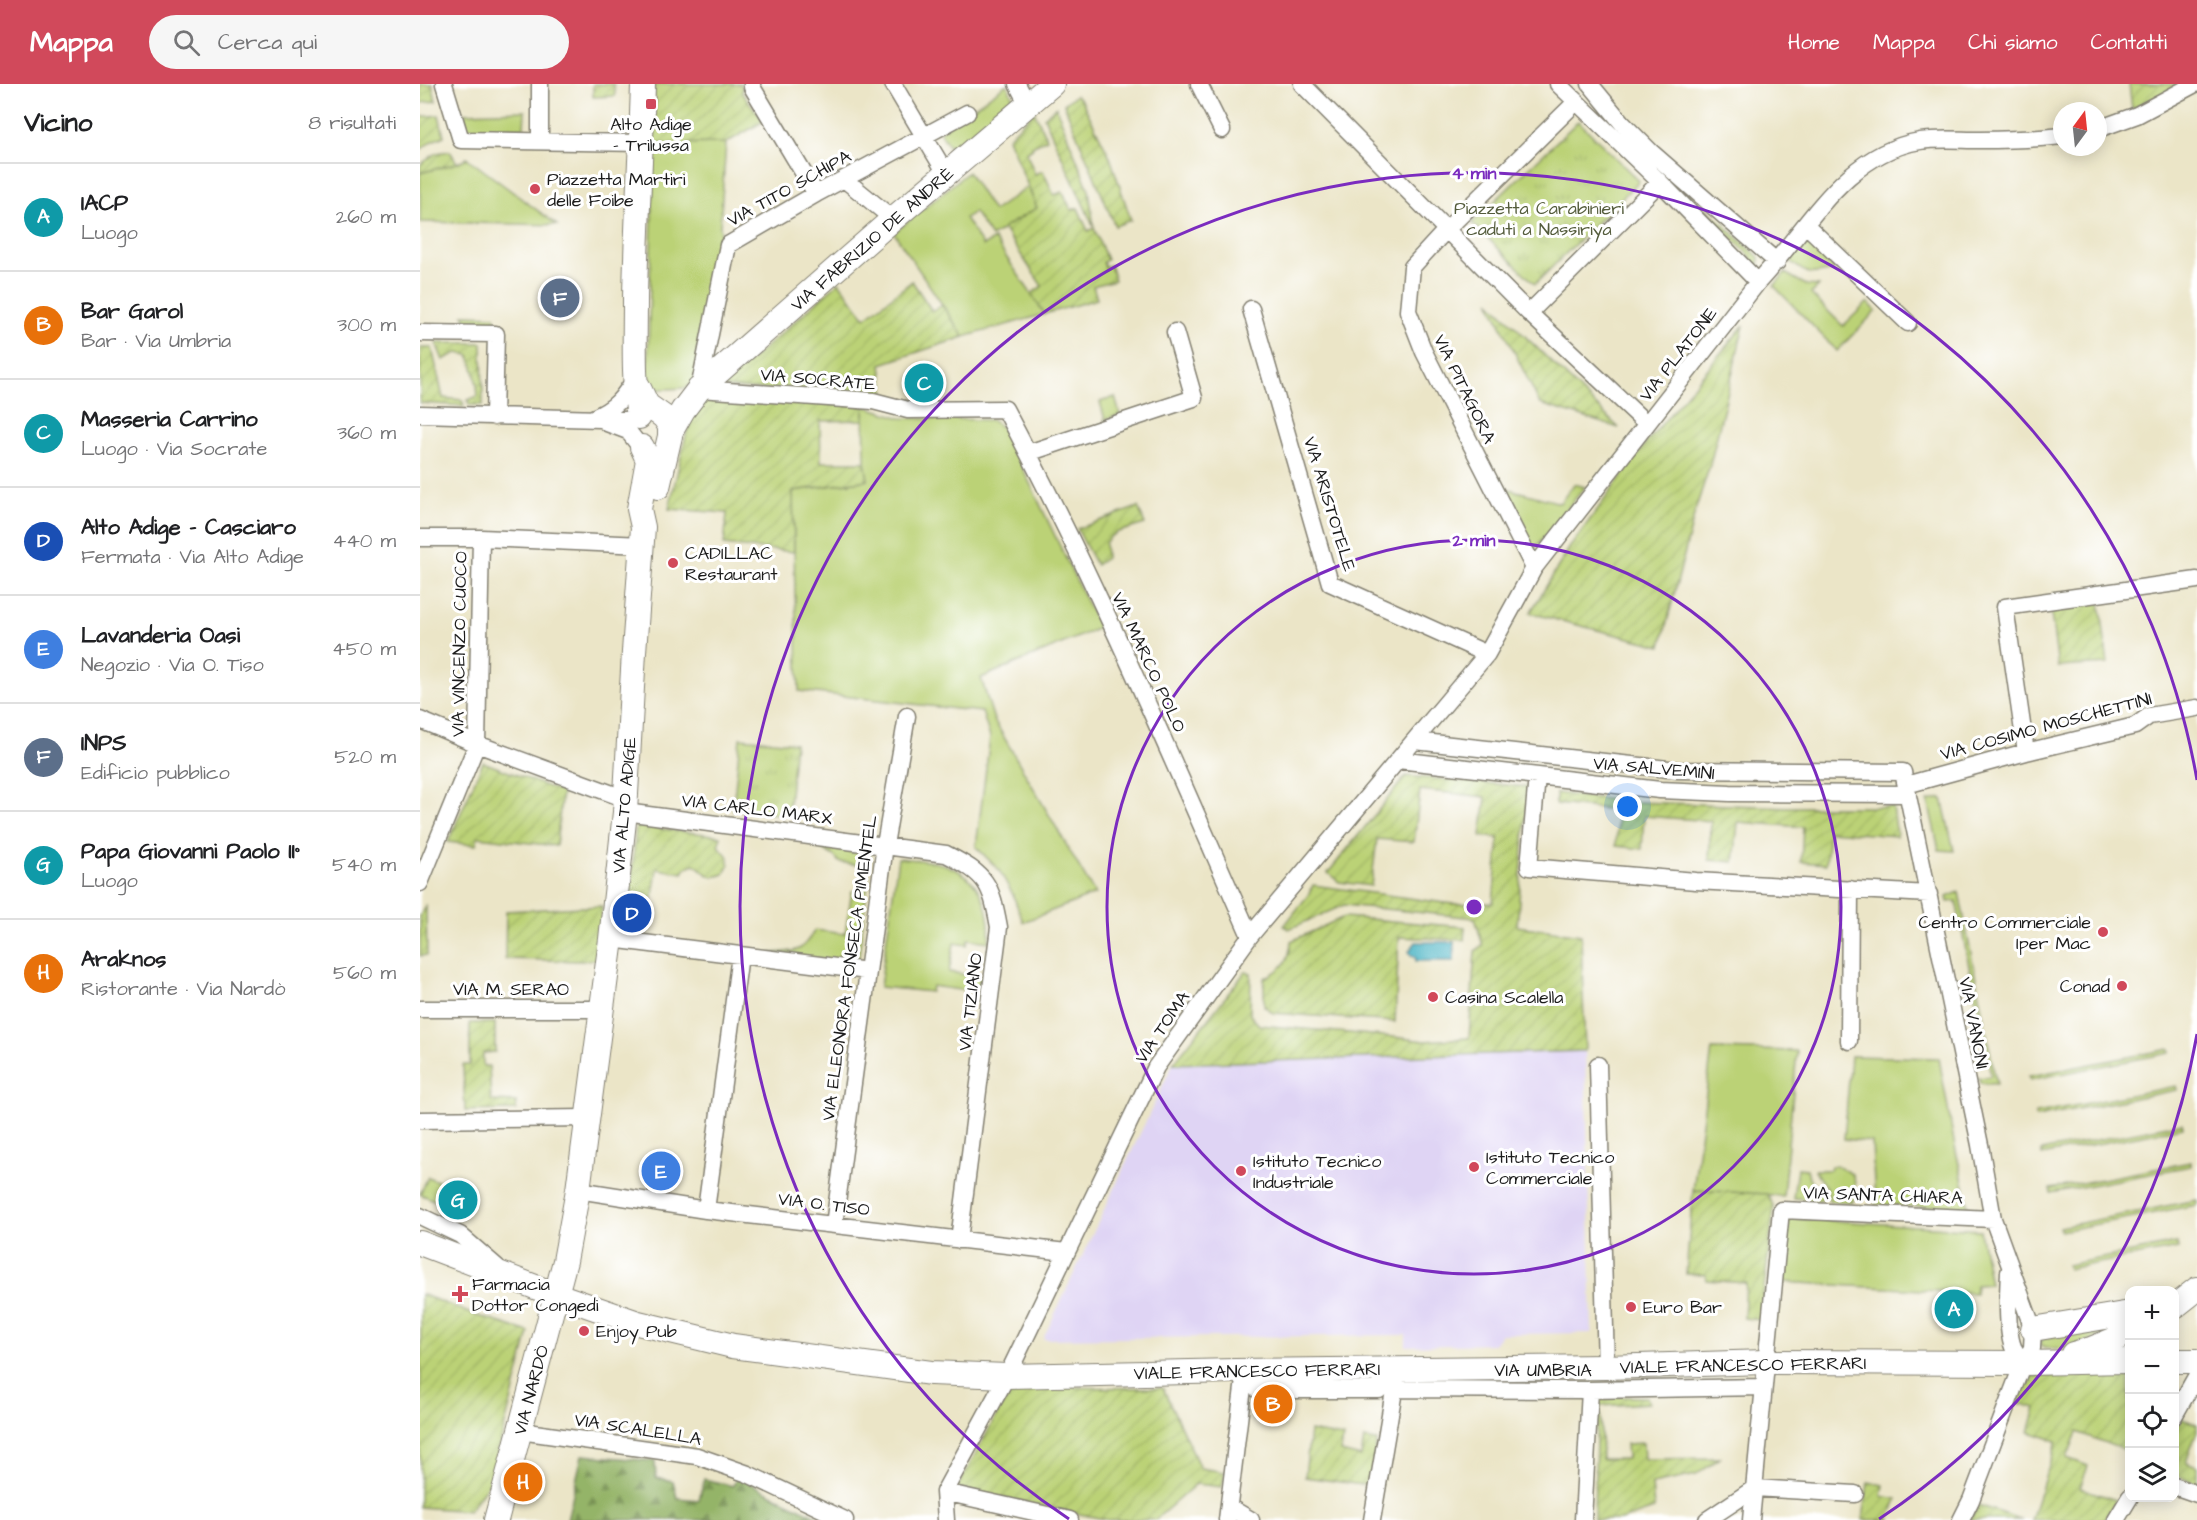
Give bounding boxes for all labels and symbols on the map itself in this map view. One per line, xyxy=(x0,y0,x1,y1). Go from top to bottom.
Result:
marker: Alto Adige - Trilussa xyxy=(644,97,658,111)
north arrow xyxy=(2053,102,2107,156)
place label: Alto Adige - Trilussa xyxy=(610,112,692,158)
street label: VIA TITO SCHIPA xyxy=(723,144,856,233)
street label: VIA FABRIZIO DE ANDRÈ xyxy=(785,161,960,317)
text: 4 min xyxy=(1451,161,1497,186)
place label: Piazzetta Martiri delle Foibe xyxy=(547,167,686,213)
marker: Piazzetta Martiri delle Foibe xyxy=(528,182,542,196)
park label: Piazzetta Carabinieri caduti a Nassiriya xyxy=(1454,196,1624,243)
pin: F xyxy=(540,276,580,320)
street label: VIA PLATONE xyxy=(1634,302,1723,407)
street label: VIA PITAGORA xyxy=(1427,330,1502,448)
pin: C xyxy=(904,360,944,406)
street label: VIA SOCRATE xyxy=(759,362,877,397)
street label: VIA ARISTOTELE xyxy=(1297,434,1362,575)
text: 2 min xyxy=(1451,528,1496,553)
place label: CADILLAC Restaurant xyxy=(685,541,778,587)
street label: VIA VINCENZO CUOCO xyxy=(445,551,474,737)
marker: CADILLAC Restaurant xyxy=(666,556,680,570)
street label: VIA MARCO POLO xyxy=(1105,588,1192,736)
street label: VIA COSIMO MOSCHETTINI xyxy=(1938,686,2155,767)
street label: VIA ALTO ADIGE xyxy=(606,736,643,874)
street label: VIA SALVEMINI xyxy=(1592,751,1716,786)
street label: VIA CARLO MARX xyxy=(680,788,834,831)
your location xyxy=(1613,792,1642,821)
street label: VIA ELEONORA FONSECA PIMENTEL xyxy=(816,813,883,1122)
pin: D xyxy=(612,890,652,936)
centre of rings xyxy=(1464,897,1484,917)
place label: Centro Commerciale Iper Mac xyxy=(1919,910,2091,956)
marker: Centro Commerciale Iper Mac xyxy=(2096,925,2110,939)
street label: VIA TIZIANO xyxy=(952,952,989,1052)
place label: Conad xyxy=(2060,974,2110,999)
street label: VIA VANONI xyxy=(1952,975,1995,1071)
street label: VIA M. SERAO xyxy=(453,977,569,1002)
marker: Conad xyxy=(2115,979,2129,993)
place label: Casina Scalella xyxy=(1445,985,1564,1010)
street label: VIA TOMA xyxy=(1129,986,1196,1068)
marker: Casina Scalella xyxy=(1426,990,1440,1004)
place label: Istituto Tecnico Commerciale xyxy=(1486,1145,1614,1191)
pin: E xyxy=(642,1148,680,1194)
place label: Istituto Tecnico Industriale xyxy=(1253,1149,1381,1195)
marker: Istituto Tecnico Commerciale xyxy=(1467,1160,1481,1174)
marker: Istituto Tecnico Industriale xyxy=(1234,1164,1248,1178)
pin: G xyxy=(438,1178,477,1222)
street label: VIA SANTA CHIARA xyxy=(1803,1180,1964,1211)
street label: VIA O. TISO xyxy=(777,1186,871,1223)
place label: Farmacia Dottor Congedi xyxy=(472,1272,599,1319)
pin: A xyxy=(1934,1286,1973,1332)
marker: Farmacia Dottor Congedi xyxy=(453,1287,467,1301)
place label: Euro Bar xyxy=(1643,1295,1722,1320)
marker: Euro Bar xyxy=(1624,1300,1638,1314)
place label: Enjoy Pub xyxy=(596,1319,677,1345)
marker: Enjoy Pub xyxy=(577,1324,591,1338)
street label: VIA NARDÒ xyxy=(507,1342,555,1438)
street label: VIALE FRANCESCO FERRARI xyxy=(1619,1351,1867,1380)
street label: VIALE FRANCESCO FERRARI xyxy=(1133,1357,1381,1386)
street label: VIA UMBRIA xyxy=(1494,1358,1592,1383)
pin: B xyxy=(1254,1382,1292,1426)
street label: VIA SCALELLA xyxy=(573,1407,704,1452)
pin: H xyxy=(504,1460,542,1504)

